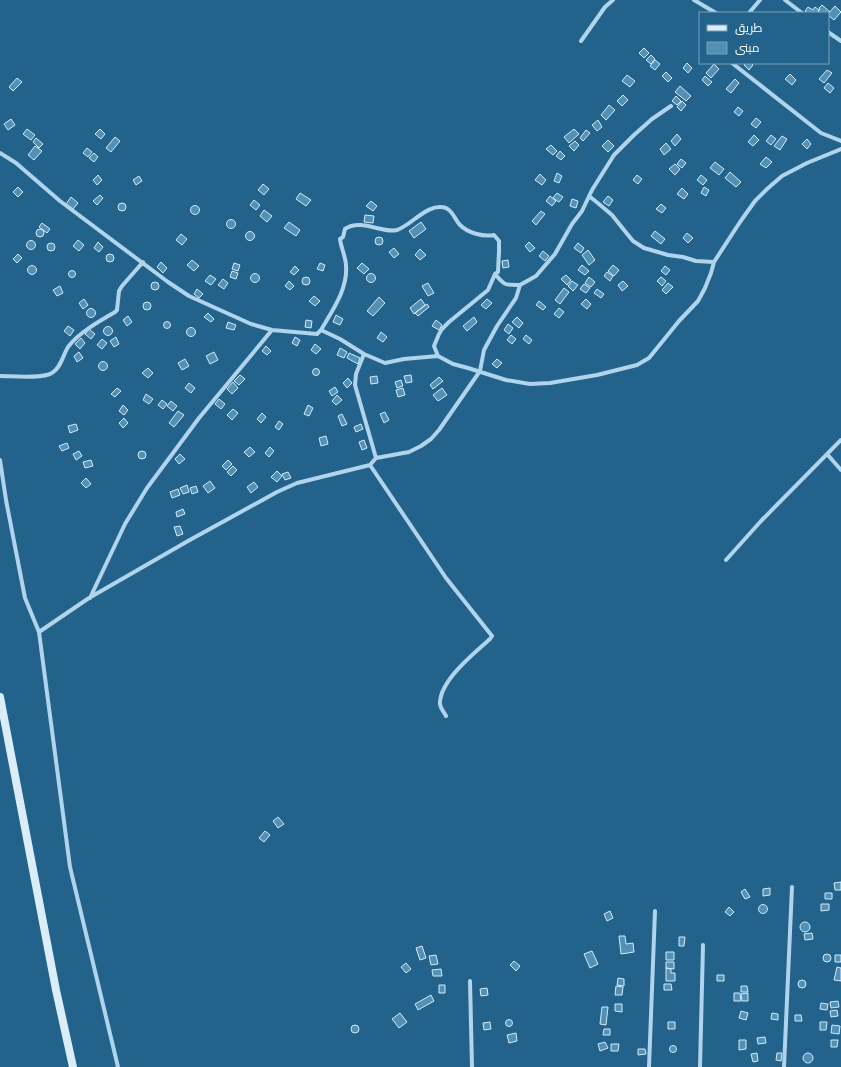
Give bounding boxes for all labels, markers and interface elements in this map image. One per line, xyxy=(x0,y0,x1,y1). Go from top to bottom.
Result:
legend xyxy=(699,12,829,64)
text: طريق xyxy=(735,20,763,35)
text: مبنى xyxy=(735,40,760,55)

